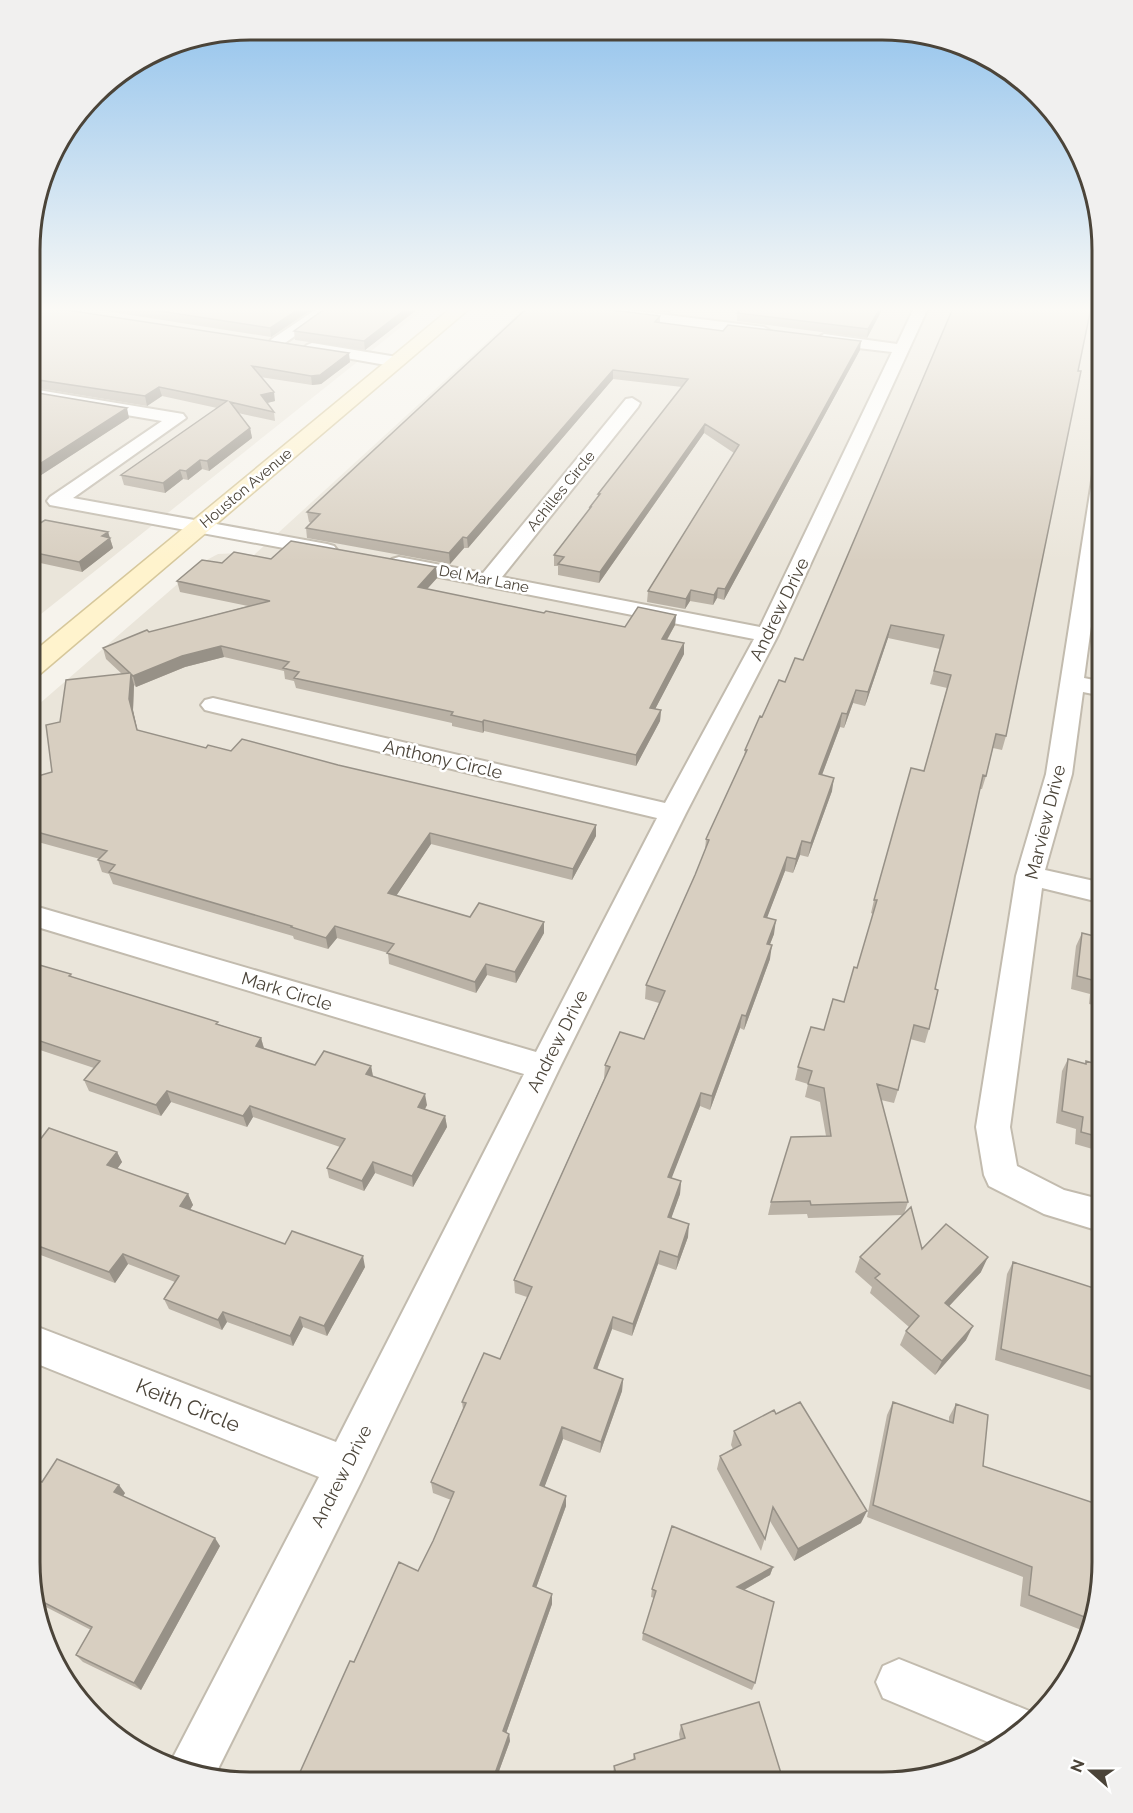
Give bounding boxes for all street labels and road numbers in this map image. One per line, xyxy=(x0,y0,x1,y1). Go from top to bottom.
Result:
street label: Houston Avenue xyxy=(196,444,296,532)
street label: Achilles Circle xyxy=(523,447,599,535)
street label: Andrew Drive xyxy=(745,554,813,664)
street label: Del Mar Lane xyxy=(437,561,531,597)
street label: Anthony Circle xyxy=(381,735,505,783)
street label: Marview Drive xyxy=(1021,762,1069,881)
street label: Mark Circle xyxy=(239,967,335,1015)
street label: Andrew Drive xyxy=(522,986,592,1096)
street label: Keith Circle xyxy=(132,1373,244,1437)
street label: Andrew Drive xyxy=(306,1421,376,1531)

